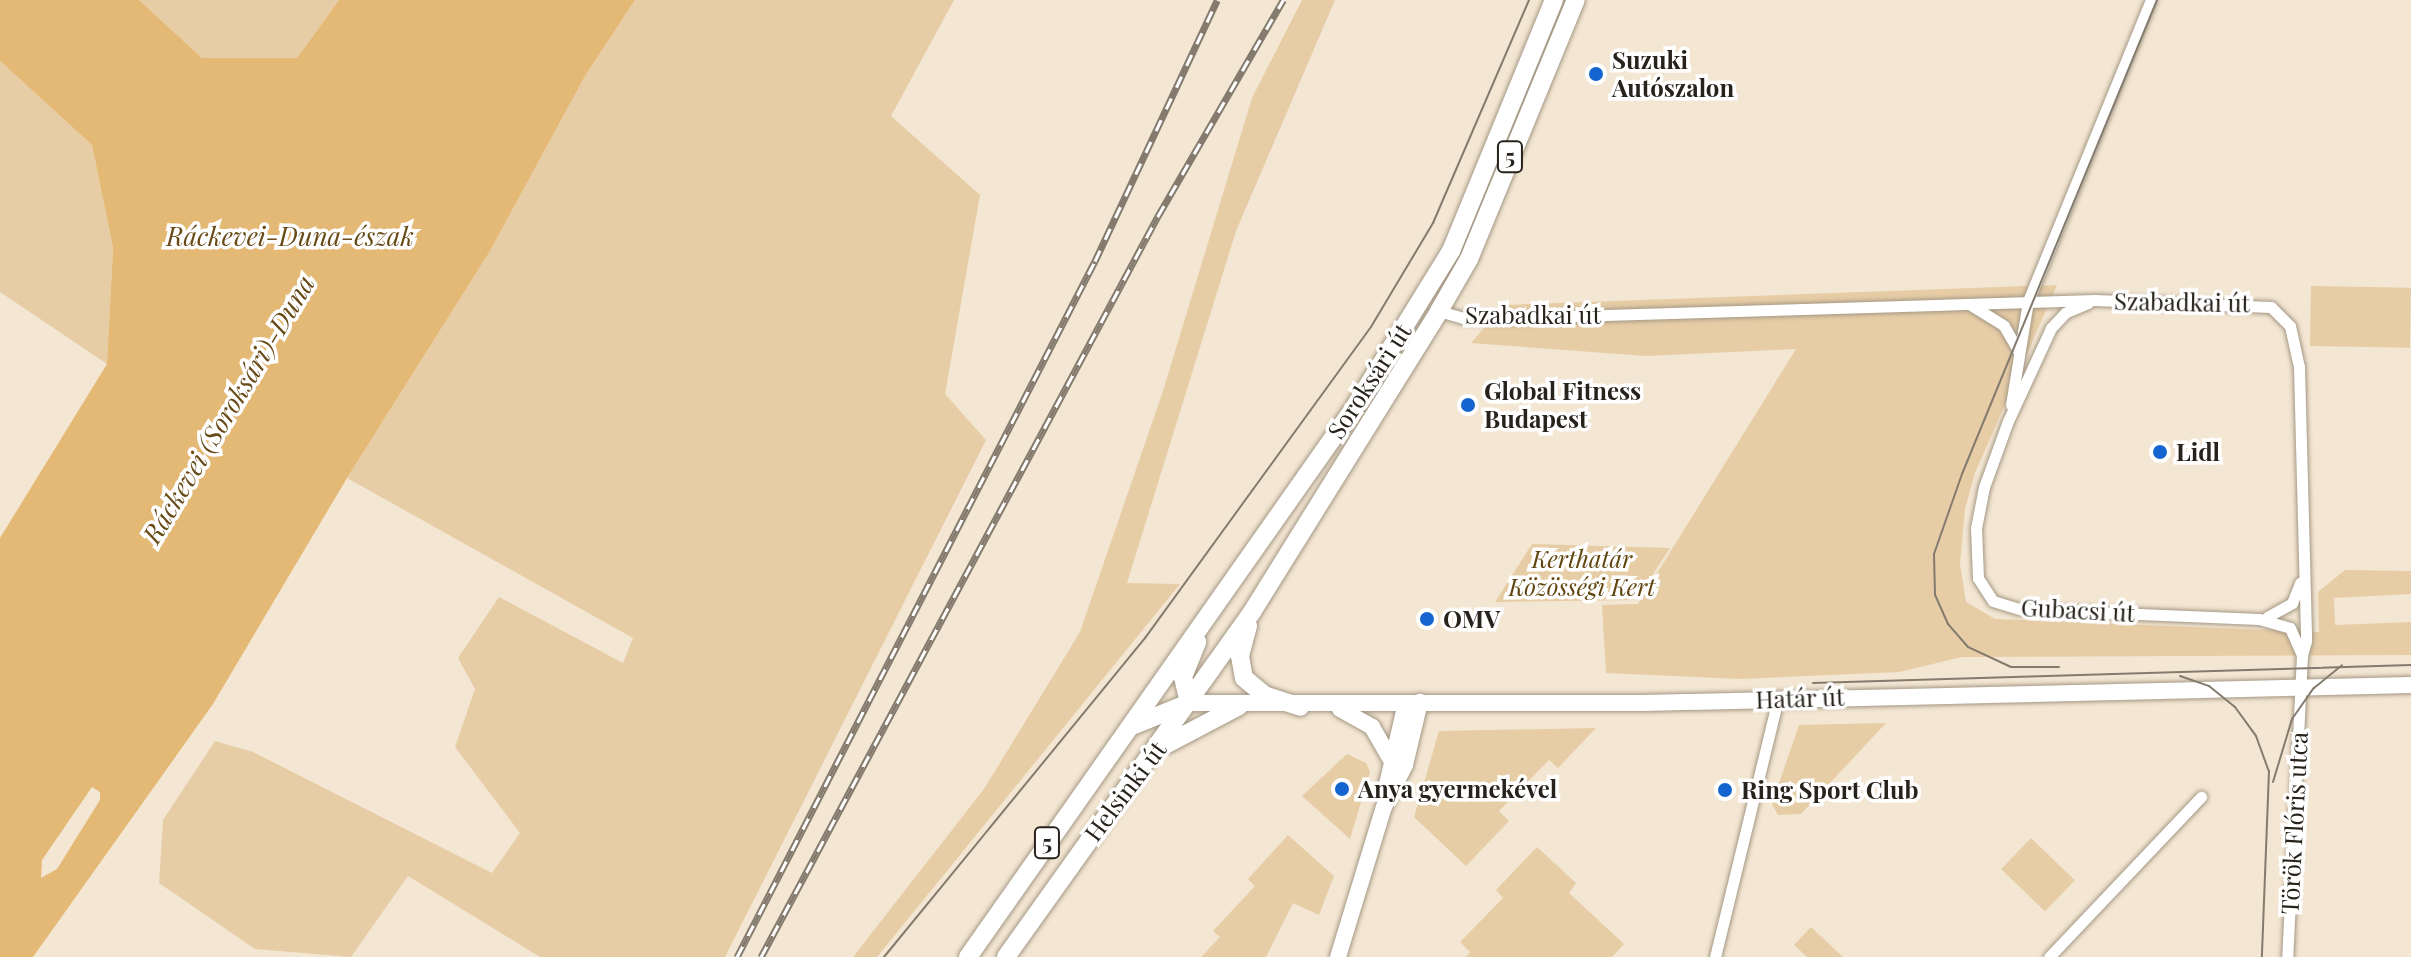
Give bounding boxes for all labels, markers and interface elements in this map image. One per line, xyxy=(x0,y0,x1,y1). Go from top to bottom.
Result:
place label: Suzuki Autószalon xyxy=(1612,46,1734,102)
marker: Suzuki Autószalon xyxy=(1587,65,1605,83)
road number: 5 xyxy=(1496,139,1524,175)
water label: Ráckevei-Duna-észak xyxy=(166,220,414,252)
water label: Ráckevei (Soroksári)-Duna xyxy=(136,269,320,549)
street label: Szabadkai út xyxy=(2114,286,2250,318)
street label: Szabadkai út xyxy=(1465,301,1601,329)
street label: Soroksári út xyxy=(1321,318,1417,444)
place label: Global Fitness Budapest xyxy=(1484,377,1641,433)
marker: Global Fitness Budapest xyxy=(1459,396,1477,414)
place label: Lidl xyxy=(2176,438,2220,466)
marker: Lidl xyxy=(2151,443,2169,461)
park label: Kerthatár Közösségi Kert xyxy=(1509,545,1655,601)
street label: Gubacsi út xyxy=(2020,593,2136,627)
place label: OMV xyxy=(1443,605,1500,633)
marker: OMV xyxy=(1418,610,1436,628)
street label: Határ út xyxy=(1755,682,1845,714)
street label: Török Flóris utca xyxy=(2275,731,2313,915)
street label: Helsinki út xyxy=(1078,735,1172,847)
place label: Anya gyermekével xyxy=(1358,775,1557,803)
place label: Ring Sport Club xyxy=(1741,776,1919,804)
marker: Anya gyermekével xyxy=(1333,780,1351,798)
marker: Ring Sport Club xyxy=(1716,781,1734,799)
road number: 5 xyxy=(1033,825,1061,861)

